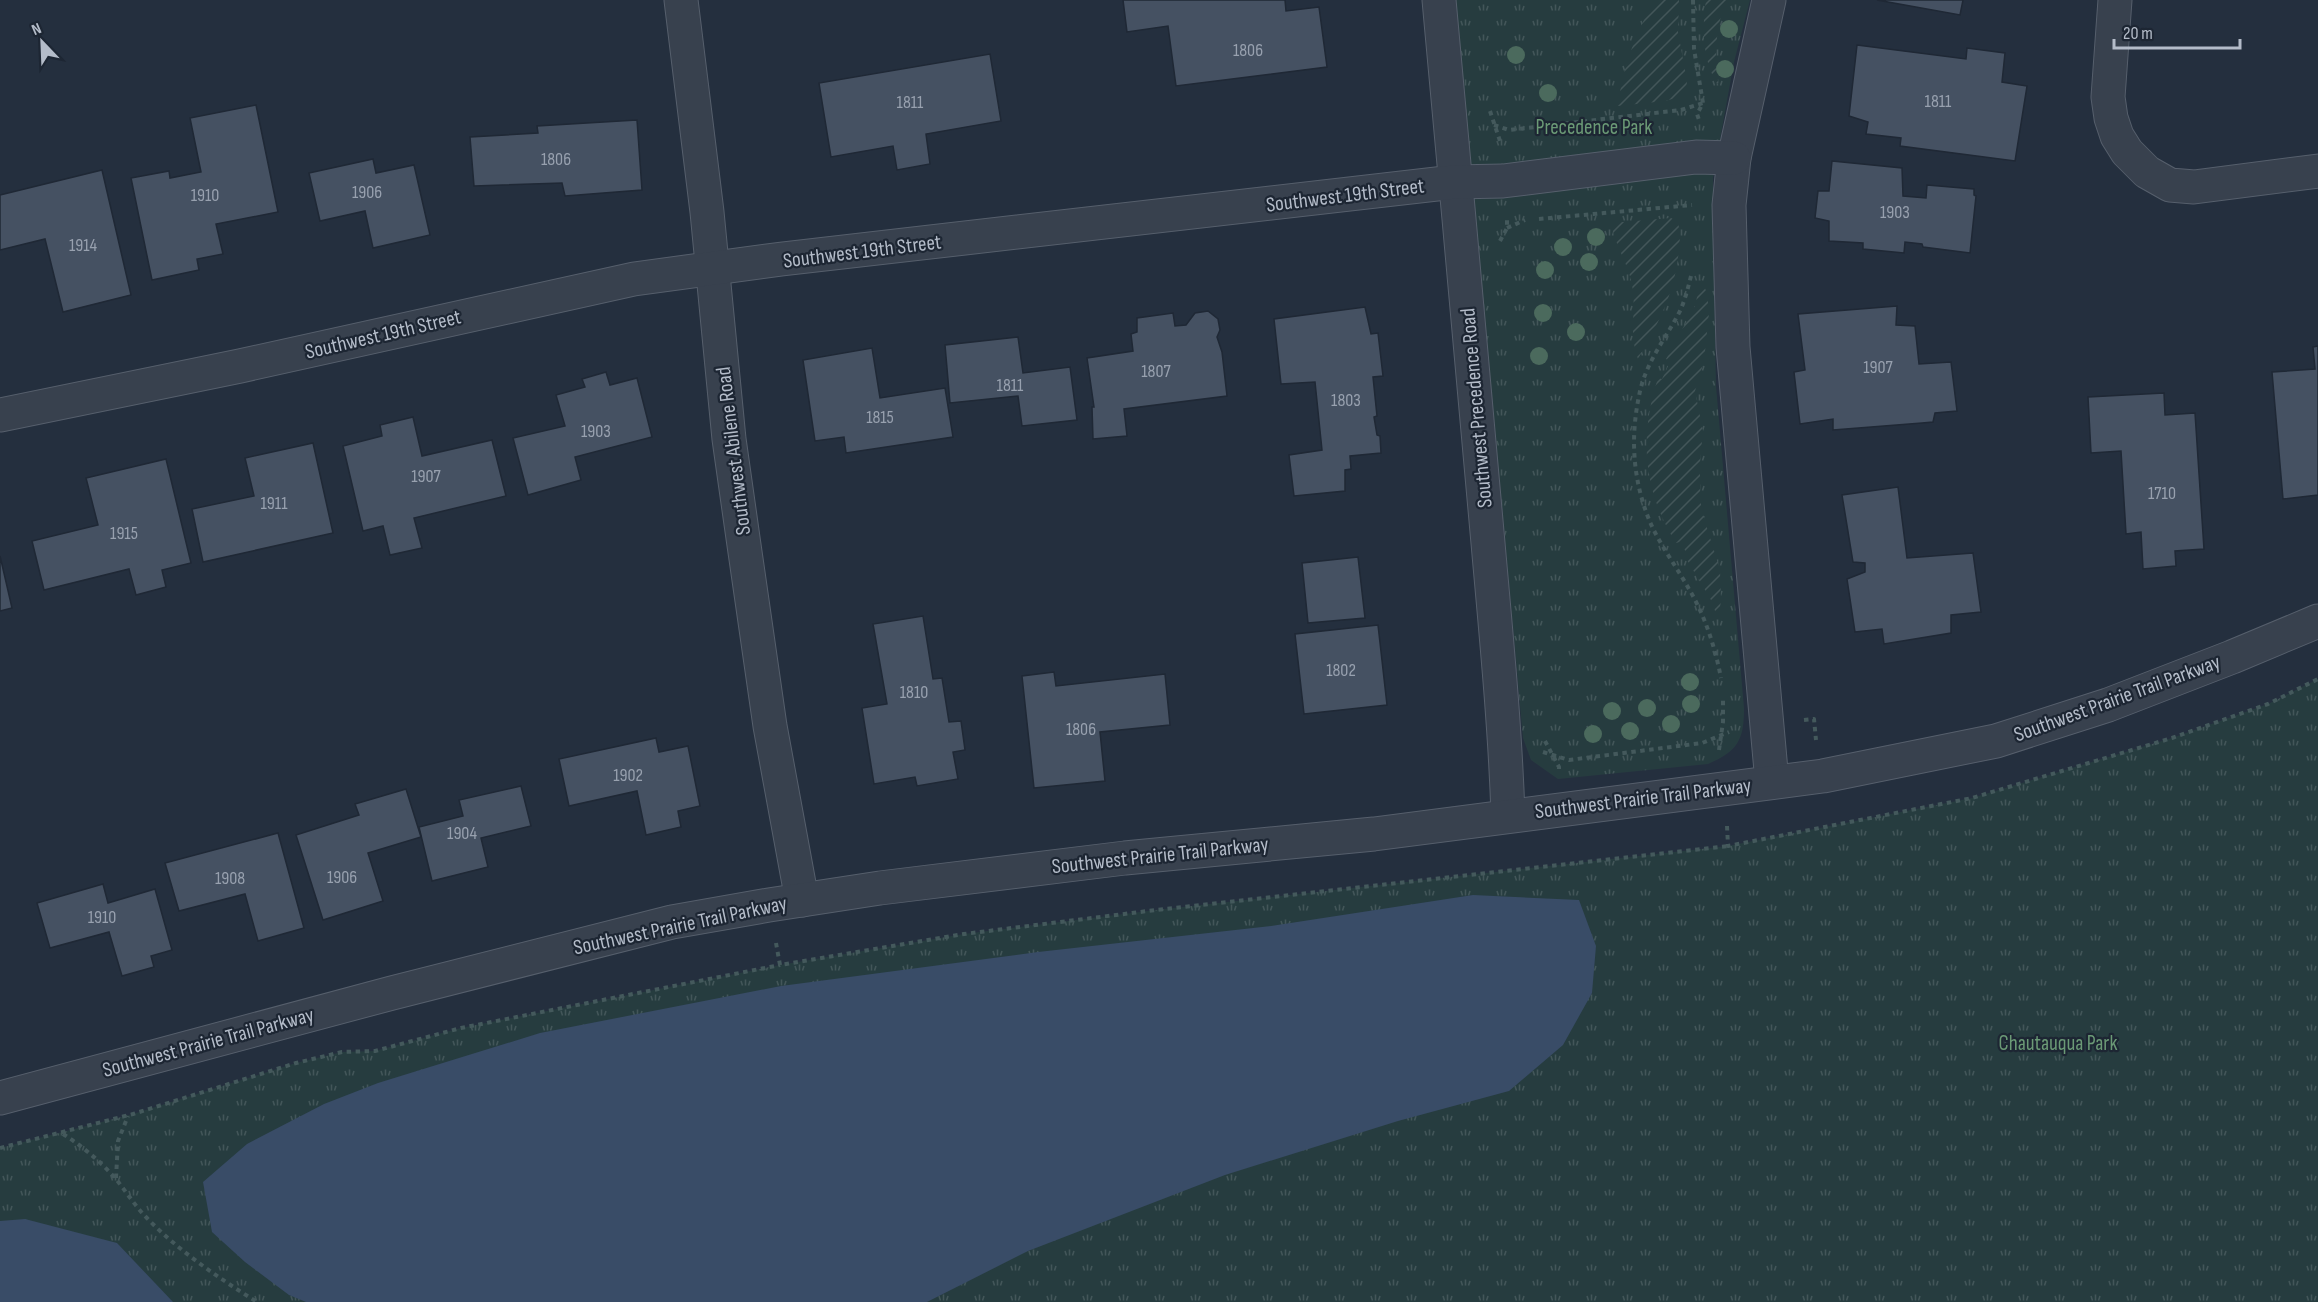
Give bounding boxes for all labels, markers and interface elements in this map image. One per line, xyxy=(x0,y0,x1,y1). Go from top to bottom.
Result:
north arrow xyxy=(12,12,72,72)
scale bar xyxy=(2114,12,2240,50)
text: N xyxy=(29,19,44,40)
text: 20 m xyxy=(2123,23,2153,44)
house number: 1806 xyxy=(1233,40,1263,61)
house number: 1811 xyxy=(1925,91,1952,112)
house number: 1811 xyxy=(897,92,924,113)
park label: Precedence Park xyxy=(1536,115,1652,140)
house number: 1806 xyxy=(541,149,571,170)
street label: Southwest 19th Street xyxy=(1265,173,1426,218)
house number: 1906 xyxy=(352,182,382,203)
house number: 1910 xyxy=(191,185,219,206)
house number: 1903 xyxy=(1880,202,1910,223)
street label: Southwest 19th Street xyxy=(782,229,943,274)
house number: 1914 xyxy=(69,235,98,256)
street label: Southwest 19th Street xyxy=(303,304,463,365)
street label: Southwest Precedence Road xyxy=(1455,307,1498,509)
house number: 1907 xyxy=(1863,357,1894,378)
house number: 1807 xyxy=(1141,361,1171,382)
street label: Southwest Abilene Road xyxy=(711,365,756,536)
house number: 1811 xyxy=(997,375,1024,396)
house number: 1803 xyxy=(1331,390,1361,411)
house number: 1815 xyxy=(866,407,894,428)
house number: 1903 xyxy=(581,421,611,442)
house number: 1907 xyxy=(411,466,442,487)
house number: 1710 xyxy=(2148,483,2176,504)
house number: 1911 xyxy=(261,493,288,514)
house number: 1915 xyxy=(110,523,138,544)
street label: Southwest Prairie Trail Parkway xyxy=(2011,649,2224,747)
house number: 1802 xyxy=(1326,660,1356,681)
house number: 1810 xyxy=(900,682,928,703)
house number: 1806 xyxy=(1066,719,1096,740)
house number: 1902 xyxy=(613,765,643,786)
street label: Southwest Prairie Trail Parkway xyxy=(1533,773,1753,824)
house number: 1904 xyxy=(447,823,477,844)
street label: Southwest Prairie Trail Parkway xyxy=(1050,832,1270,879)
house number: 1906 xyxy=(327,867,357,888)
house number: 1908 xyxy=(215,868,245,889)
street label: Southwest Prairie Trail Parkway xyxy=(571,891,789,960)
house number: 1910 xyxy=(88,907,116,928)
street label: Southwest Prairie Trail Parkway xyxy=(100,1002,317,1083)
park label: Chautauqua Park xyxy=(1999,1031,2117,1056)

